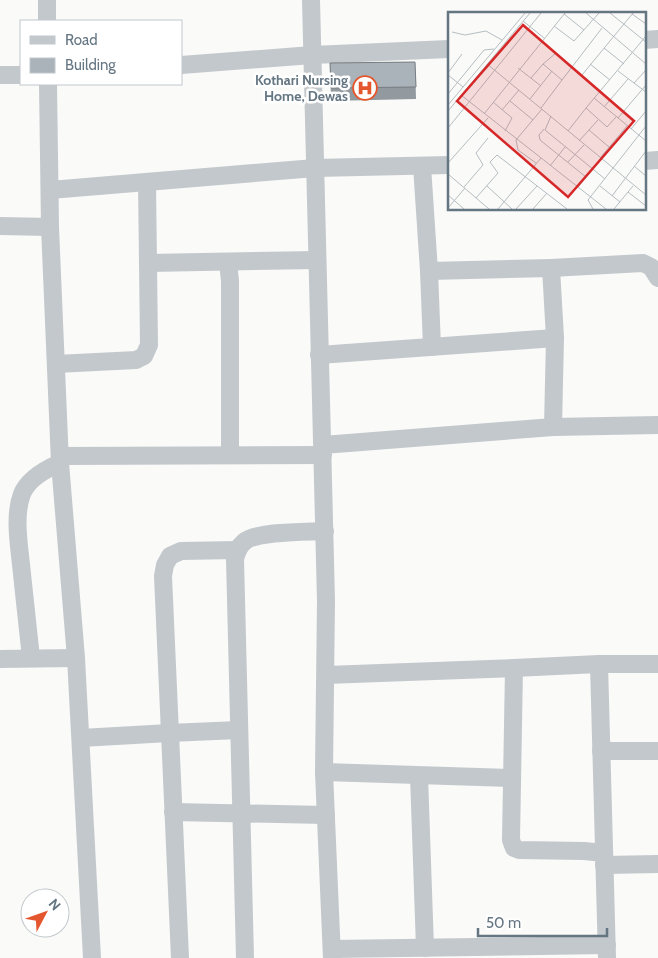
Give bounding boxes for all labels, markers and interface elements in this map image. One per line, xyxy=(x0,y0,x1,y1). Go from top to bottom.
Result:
inset map xyxy=(448,12,646,210)
legend xyxy=(20,20,182,85)
text: Road xyxy=(65,31,98,49)
text: Building xyxy=(65,56,116,74)
place label: Kothari Nursing Home, Dewas xyxy=(255,71,348,105)
hospital icon: Kothari Nursing Home, Dewas xyxy=(352,75,378,101)
north arrow xyxy=(20,888,70,938)
text: N xyxy=(45,895,65,914)
scale bar xyxy=(478,906,607,938)
text: 50 m xyxy=(486,914,521,932)

